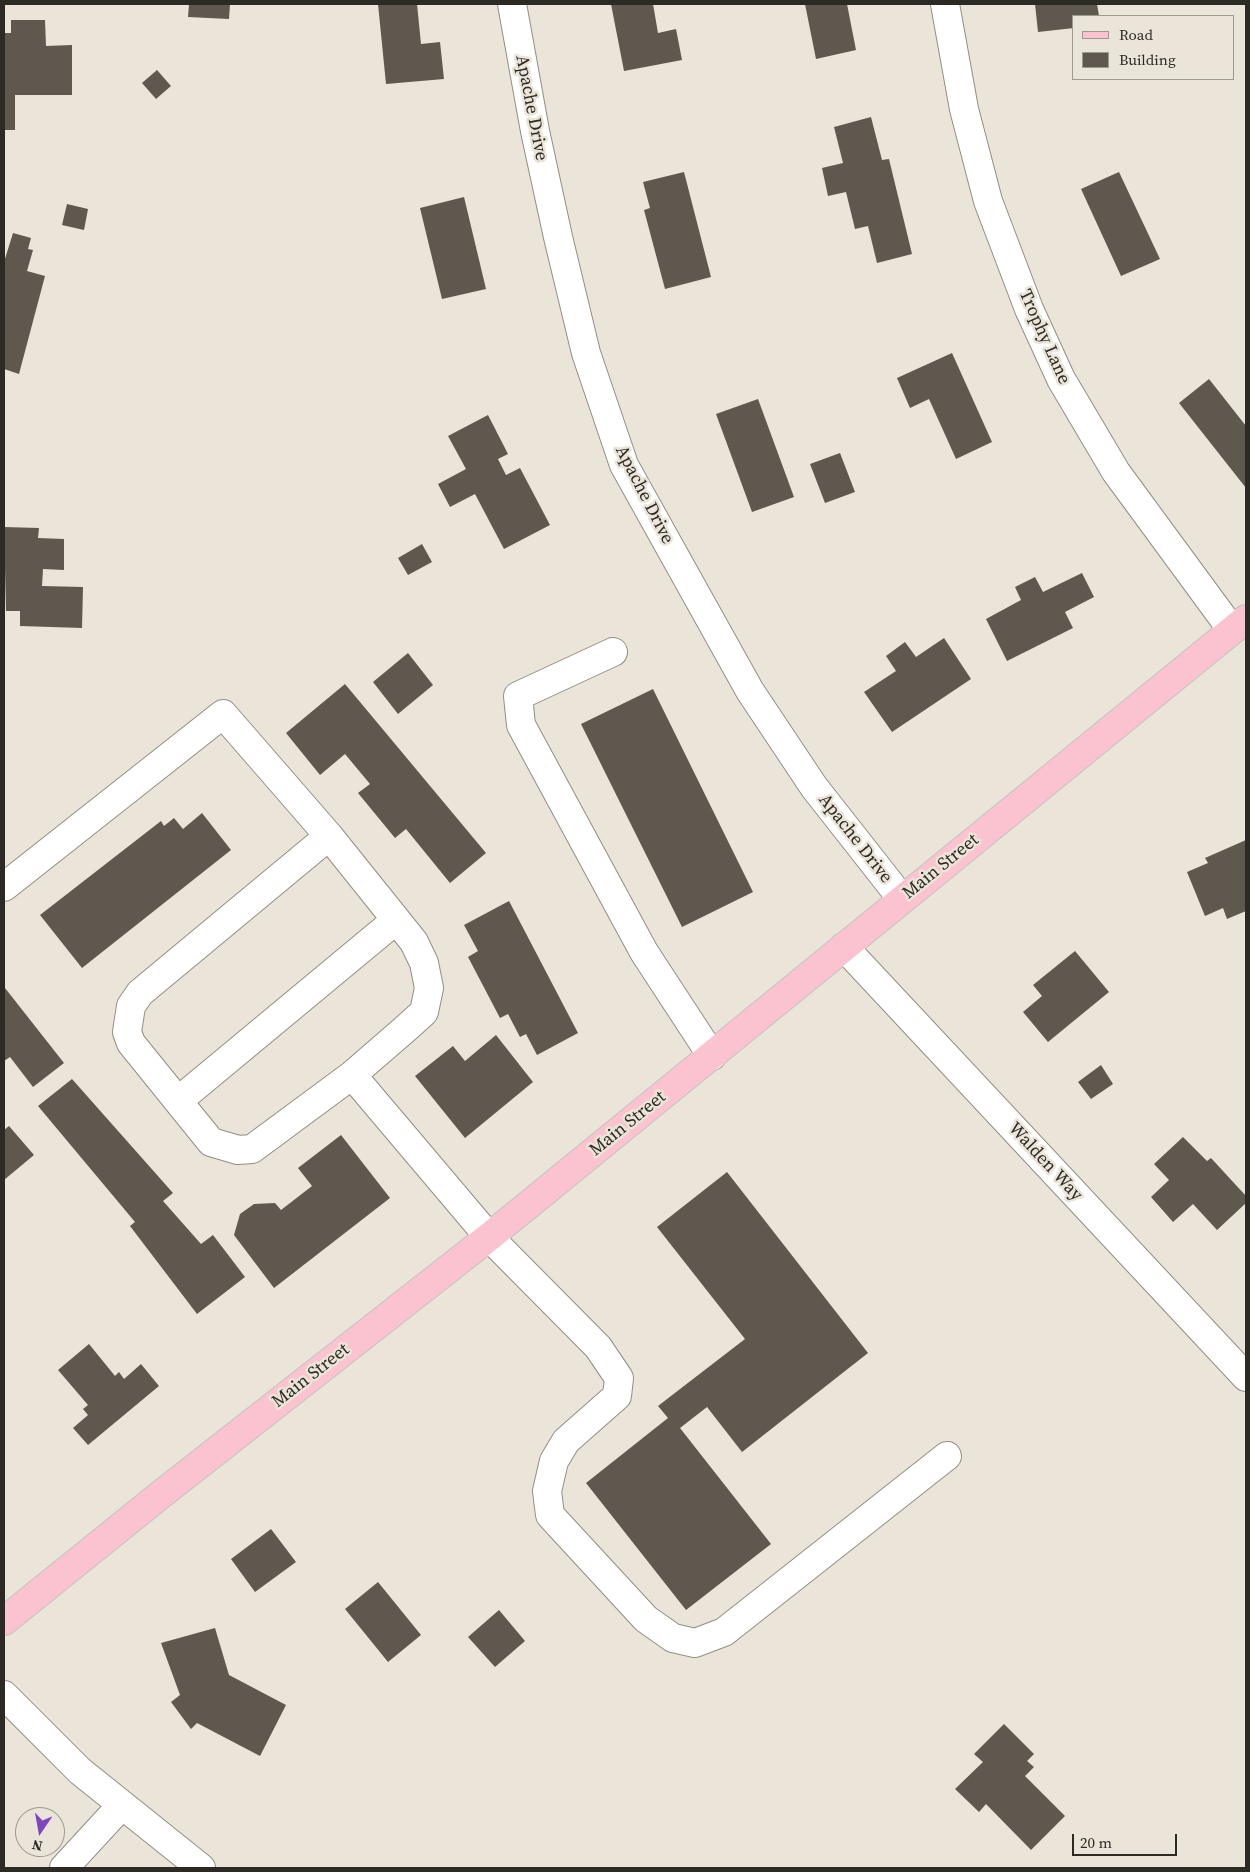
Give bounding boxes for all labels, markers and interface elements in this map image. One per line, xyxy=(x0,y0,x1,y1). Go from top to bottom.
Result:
legend xyxy=(1072,15,1235,80)
text: Road xyxy=(1119,24,1153,45)
text: Building xyxy=(1119,49,1176,70)
street label: Apache Drive xyxy=(510,53,552,163)
street label: Trophy Lane xyxy=(1014,286,1074,388)
street label: Apache Drive xyxy=(610,442,678,548)
street label: Apache Drive xyxy=(813,790,897,888)
street label: Main Street xyxy=(898,830,984,904)
street label: Main Street xyxy=(585,1087,671,1161)
street label: Walden Way xyxy=(1003,1118,1087,1206)
street label: Main Street xyxy=(268,1339,354,1413)
north arrow xyxy=(15,1807,65,1857)
scale bar xyxy=(1075,1824,1180,1856)
text: 20 m xyxy=(1080,1832,1112,1853)
text: N xyxy=(30,1835,44,1857)

